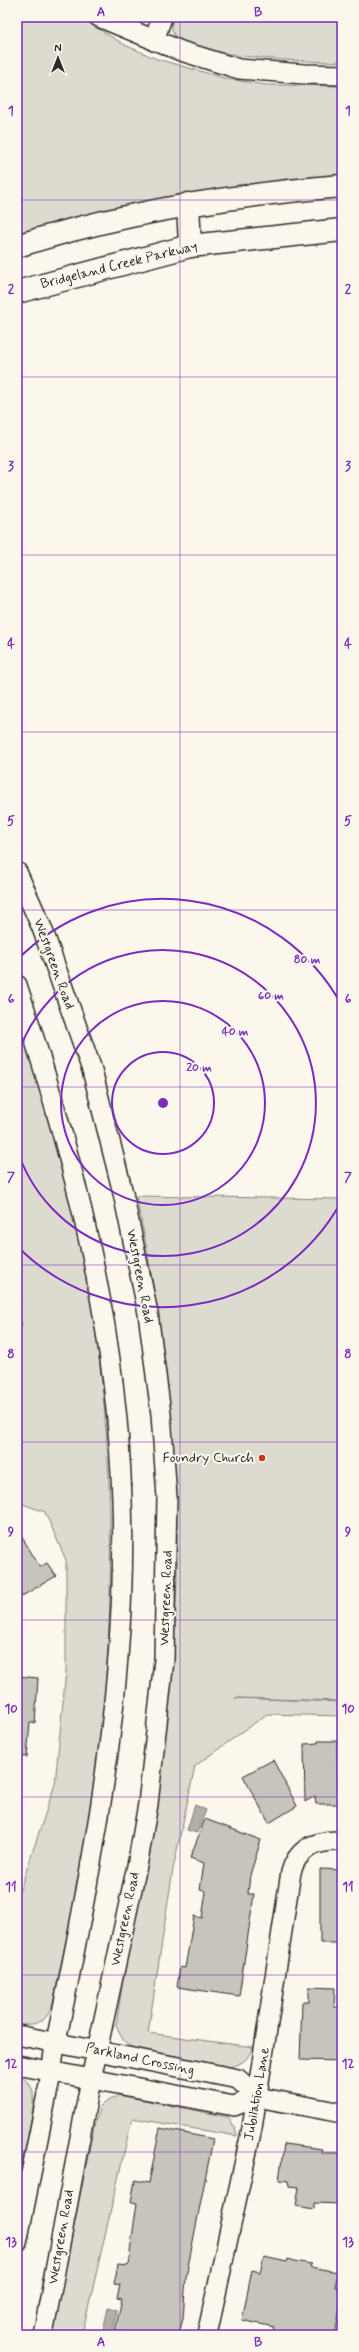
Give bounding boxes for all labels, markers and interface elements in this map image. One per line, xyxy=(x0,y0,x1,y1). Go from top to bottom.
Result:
text: A xyxy=(97,4,105,21)
text: B xyxy=(254,4,263,21)
north arrow xyxy=(38,38,78,78)
text: N xyxy=(54,42,62,56)
text: 1 xyxy=(8,103,14,120)
text: 1 xyxy=(345,103,351,120)
street label: Bridgeland Creek Parkway xyxy=(39,237,199,293)
text: 2 xyxy=(8,281,15,298)
text: 2 xyxy=(345,281,352,298)
text: 3 xyxy=(8,458,14,475)
text: 3 xyxy=(345,458,351,475)
text: 4 xyxy=(7,636,15,653)
text: 4 xyxy=(344,636,352,653)
text: 5 xyxy=(7,813,15,830)
text: 5 xyxy=(344,813,352,830)
street label: Westgreen Road xyxy=(29,916,79,1012)
text: 80 m xyxy=(294,952,321,968)
text: 60 m xyxy=(258,988,284,1004)
text: 6 xyxy=(8,991,15,1008)
text: 6 xyxy=(345,991,352,1008)
text: 40 m xyxy=(222,1024,249,1040)
text: 20 m xyxy=(186,1060,212,1076)
centre of rings xyxy=(156,1096,170,1110)
text: 7 xyxy=(7,1169,15,1186)
text: 7 xyxy=(344,1169,352,1186)
street label: Westgreen Road xyxy=(122,1227,158,1325)
text: 8 xyxy=(7,1346,15,1363)
text: 8 xyxy=(344,1346,352,1363)
place label: Foundry Church xyxy=(162,1449,254,1467)
marker: Foundry Church xyxy=(257,1453,267,1463)
text: 9 xyxy=(8,1524,15,1541)
text: 9 xyxy=(345,1524,352,1541)
street label: Westgreen Road xyxy=(155,1550,177,1646)
text: 10 xyxy=(4,1701,18,1718)
text: 10 xyxy=(341,1701,355,1718)
street label: Westgreen Road xyxy=(106,1870,144,1968)
text: 11 xyxy=(5,1879,17,1896)
text: 11 xyxy=(342,1879,354,1896)
street label: Parkland Crossing xyxy=(84,2039,196,2079)
street label: Jubilation Lane xyxy=(240,2045,274,2142)
text: 12 xyxy=(5,2056,17,2073)
text: 12 xyxy=(342,2056,354,2073)
street label: Westgreen Road xyxy=(44,2188,78,2286)
text: 13 xyxy=(5,2234,17,2251)
text: 13 xyxy=(342,2234,354,2251)
text: A xyxy=(97,2334,105,2351)
text: B xyxy=(254,2334,263,2351)

